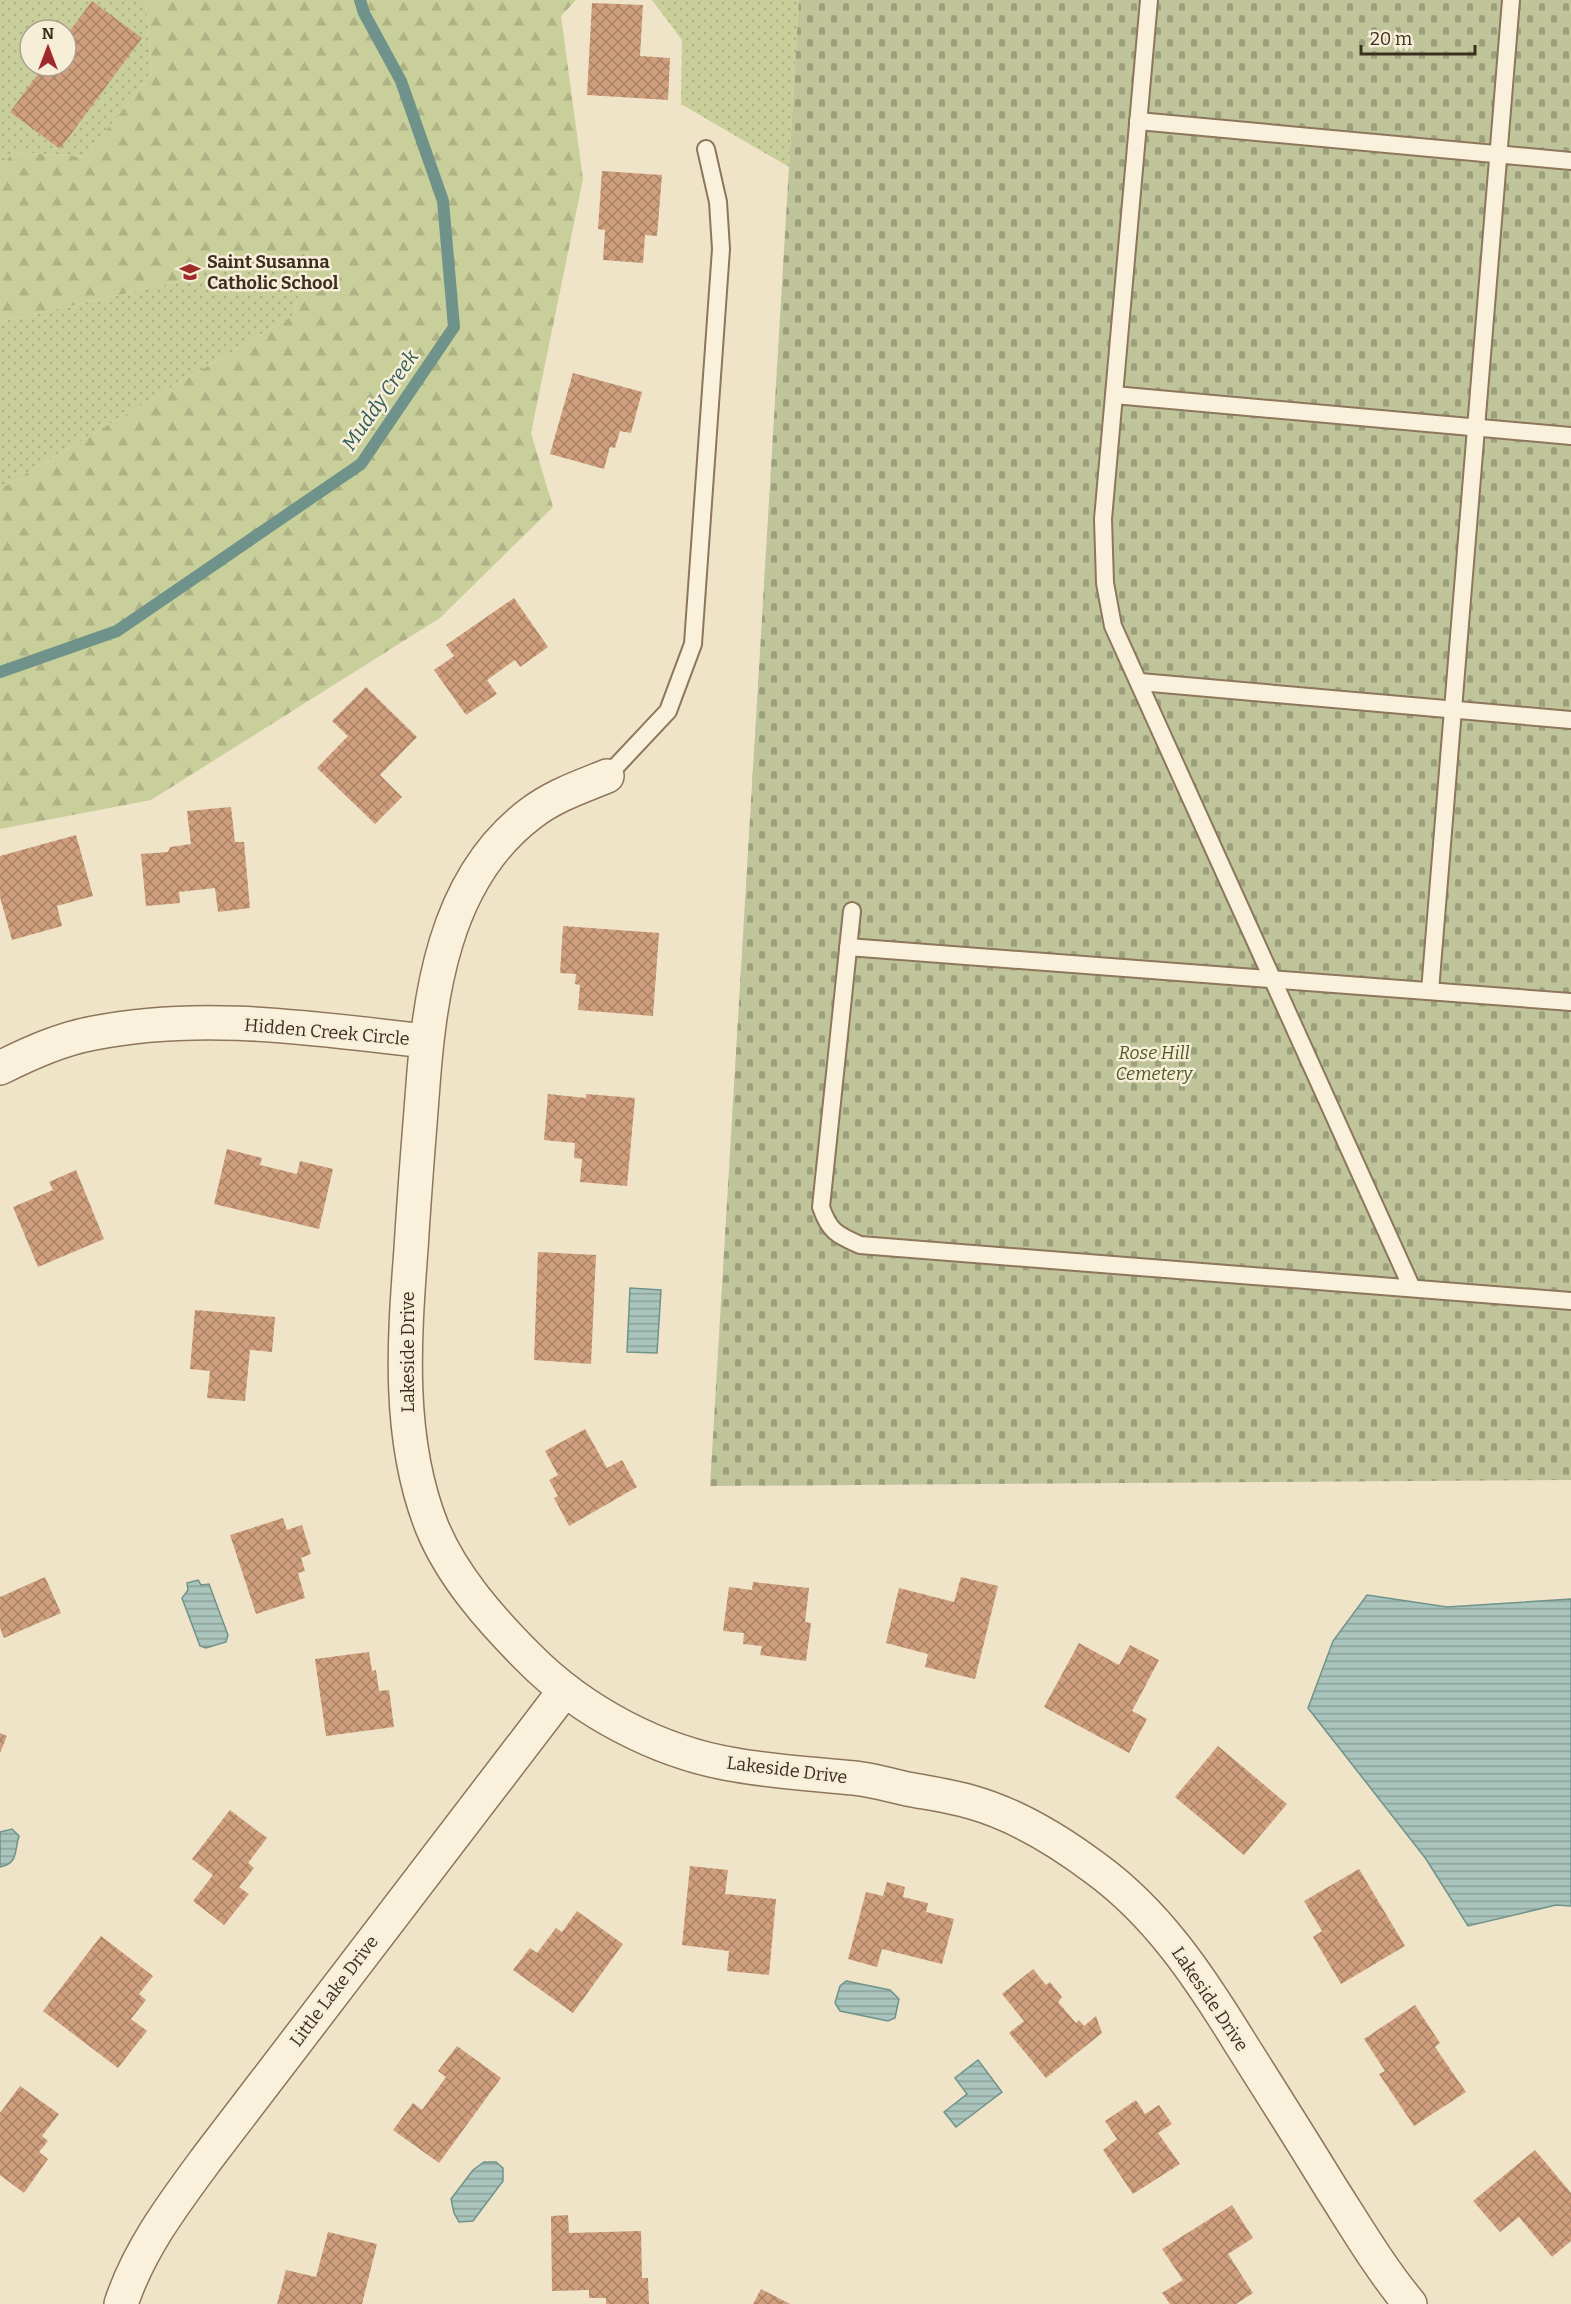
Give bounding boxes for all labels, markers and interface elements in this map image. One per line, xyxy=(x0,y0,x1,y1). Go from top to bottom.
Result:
north arrow xyxy=(18,18,78,78)
scale bar xyxy=(1361,18,1475,56)
text: N xyxy=(42,24,54,43)
text: 20 m xyxy=(1370,28,1412,50)
place label: Saint Susanna Catholic School xyxy=(207,251,339,294)
school or university icon: Saint Susanna Catholic School xyxy=(178,260,202,284)
water label: Muddy Creek xyxy=(337,345,424,455)
street label: Hidden Creek Circle xyxy=(243,1014,411,1050)
park label: Rose Hill Cemetery xyxy=(1116,1042,1193,1085)
street label: Lakeside Drive xyxy=(397,1291,419,1413)
street label: Lakeside Drive xyxy=(725,1752,849,1788)
street label: Little Lake Drive xyxy=(285,1931,383,2051)
street label: Lakeside Drive xyxy=(1167,1943,1253,2055)

